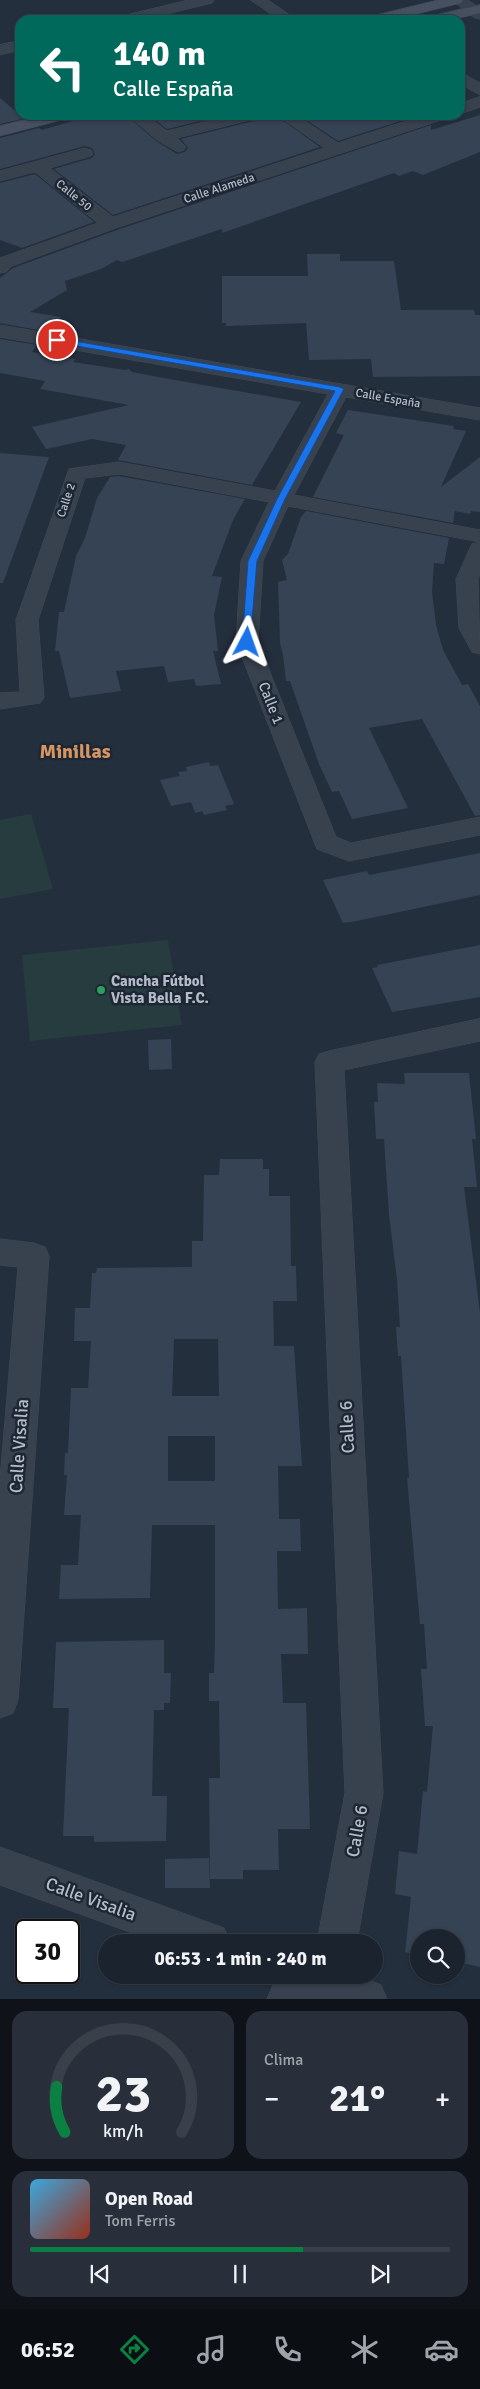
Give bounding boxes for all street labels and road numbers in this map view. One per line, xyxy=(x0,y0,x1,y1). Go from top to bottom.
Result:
street label: Calle Alameda xyxy=(182,170,256,207)
street label: Calle 50 xyxy=(53,176,95,214)
street label: Calle España xyxy=(354,385,422,412)
street label: Calle 2 xyxy=(54,481,79,519)
street label: Calle 1 xyxy=(254,679,288,727)
street label: Calle Visalia xyxy=(5,1398,33,1494)
street label: Calle 6 xyxy=(335,1400,359,1454)
street label: Calle 6 xyxy=(342,1803,372,1859)
street label: Calle Visalia xyxy=(43,1873,139,1925)

